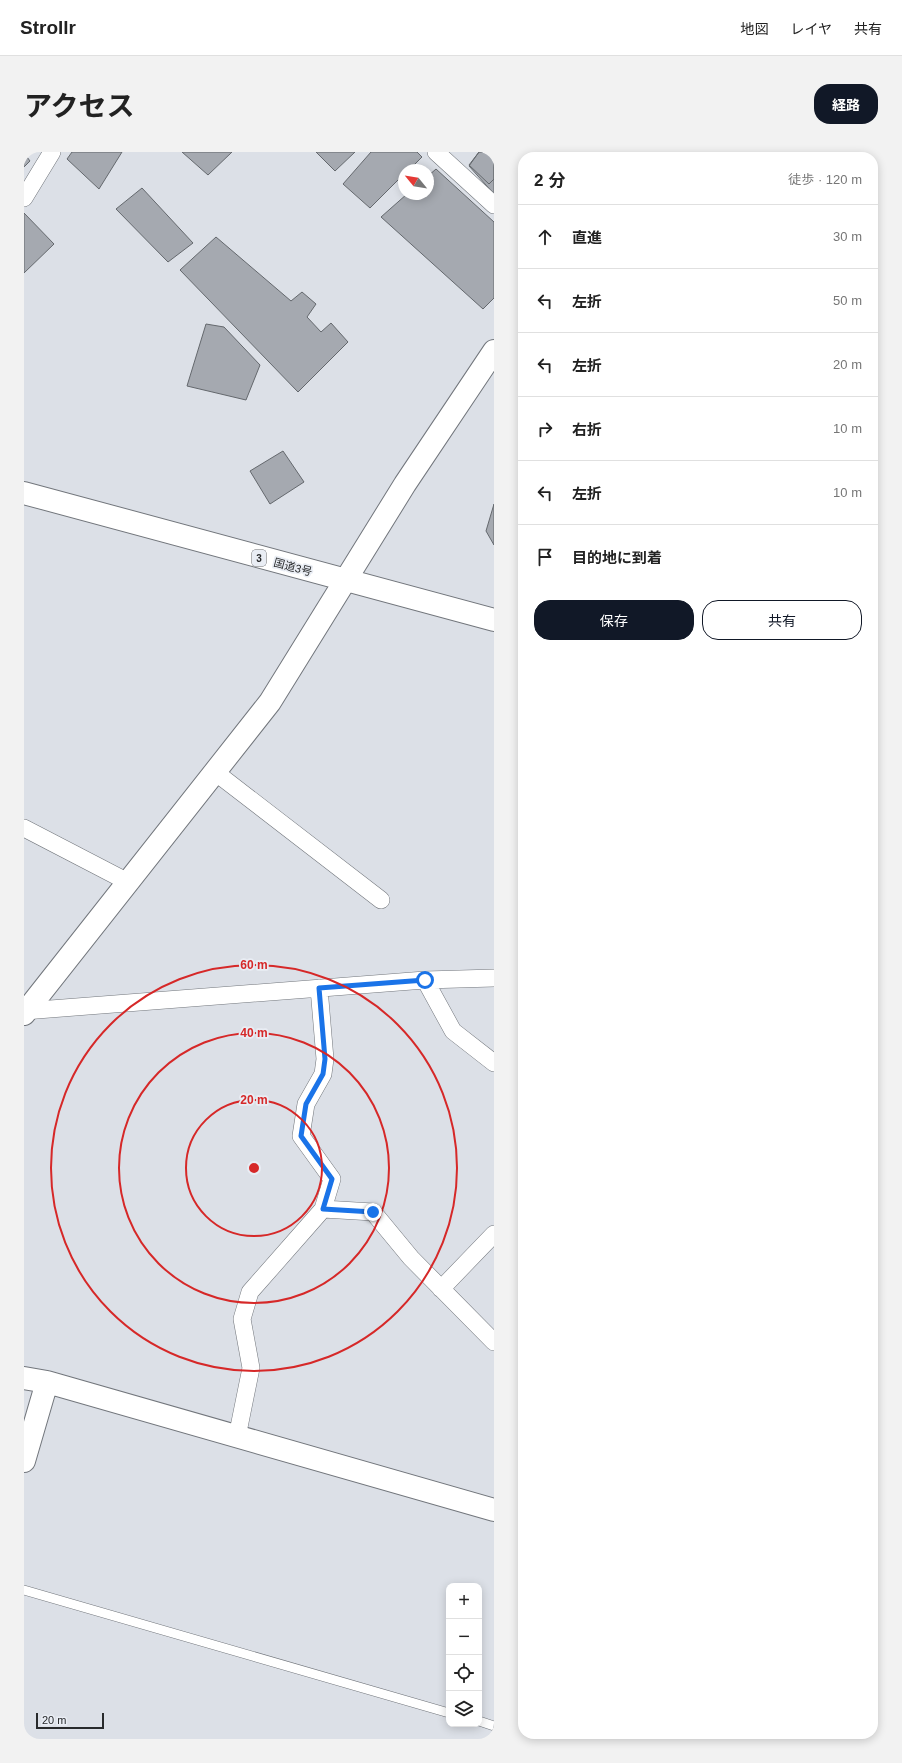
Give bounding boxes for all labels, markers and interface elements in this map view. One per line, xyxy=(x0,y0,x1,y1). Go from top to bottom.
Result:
text: Strollr xyxy=(20,17,76,38)
text: 地図 xyxy=(740,21,768,37)
text: レイヤ xyxy=(790,21,832,37)
text: 共有 xyxy=(854,21,882,37)
button: 経路 xyxy=(814,84,878,124)
text: アクセス xyxy=(24,91,135,122)
north arrow xyxy=(398,164,434,200)
text: 2 分 xyxy=(534,171,565,190)
text: 徒歩 · 120 m xyxy=(788,172,862,187)
icon: ahead xyxy=(534,226,556,248)
text: 直進 xyxy=(572,229,602,246)
text: 30 m xyxy=(833,229,862,244)
icon: left xyxy=(534,290,556,312)
text: 左折 xyxy=(572,293,602,310)
text: 50 m xyxy=(833,293,862,308)
icon: left xyxy=(534,354,556,376)
text: 左折 xyxy=(572,357,602,374)
text: 20 m xyxy=(833,357,862,372)
icon: right xyxy=(534,418,556,440)
text: 右折 xyxy=(572,421,602,438)
text: 10 m xyxy=(833,421,862,436)
icon: left xyxy=(534,482,556,504)
text: 左折 xyxy=(572,485,602,502)
text: 10 m xyxy=(833,485,862,500)
icon: arrive xyxy=(534,546,556,568)
text: 目的地に到着 xyxy=(572,549,662,566)
road number: 3 xyxy=(252,550,266,566)
street label: 国道3号 xyxy=(273,556,313,578)
button: 保存 xyxy=(534,600,694,640)
button: 共有 xyxy=(702,600,862,640)
text: 60 m xyxy=(240,958,268,972)
route start xyxy=(416,971,434,989)
text: 40 m xyxy=(240,1026,268,1040)
text: 20 m xyxy=(240,1093,268,1107)
centre of rings xyxy=(247,1161,261,1175)
route end xyxy=(364,1203,382,1221)
map controls xyxy=(446,1583,482,1727)
button: + xyxy=(446,1583,482,1619)
button: − xyxy=(446,1619,482,1655)
button: locate xyxy=(446,1655,482,1691)
button: layers xyxy=(446,1691,482,1727)
scale bar xyxy=(36,1711,104,1730)
text: 20 m xyxy=(42,1714,66,1726)

